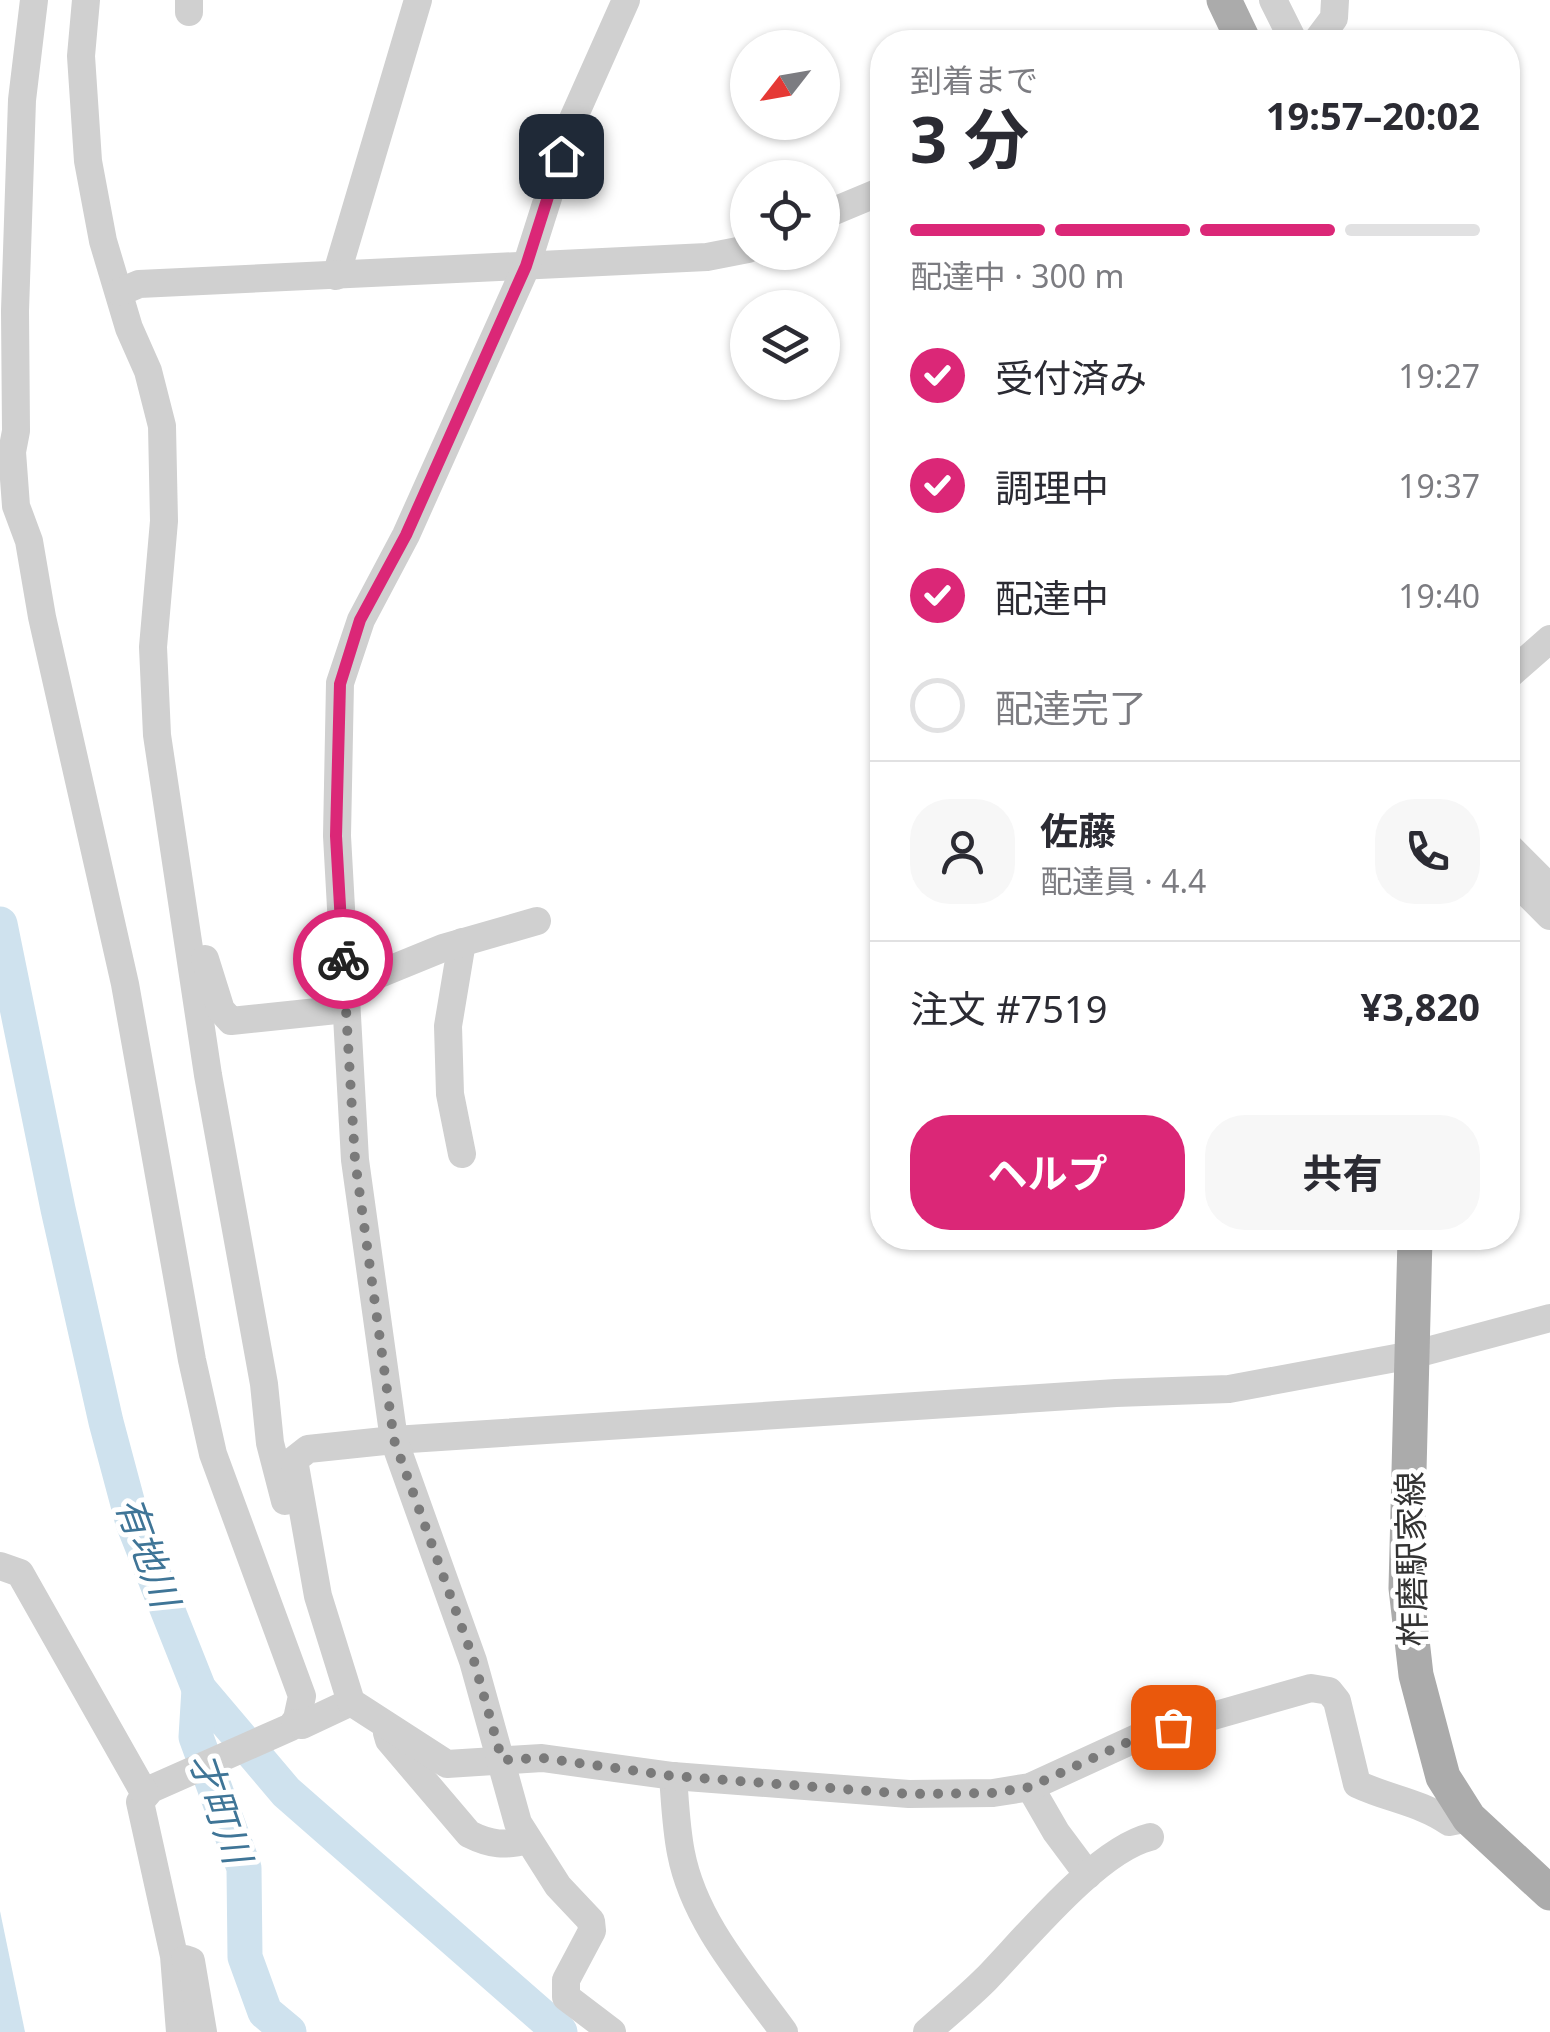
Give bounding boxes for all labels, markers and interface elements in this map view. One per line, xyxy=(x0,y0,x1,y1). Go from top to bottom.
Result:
north arrow xyxy=(730,30,840,140)
map controls xyxy=(730,30,840,400)
text: 到着まで xyxy=(910,58,1038,101)
text: 19:57–20:02 xyxy=(1266,89,1480,141)
text: 3 分 xyxy=(910,94,1029,182)
pin xyxy=(519,114,604,199)
icon: home xyxy=(534,129,589,184)
button: locate xyxy=(730,160,840,270)
text: 配達中 · 300 m xyxy=(910,254,1124,297)
button: layers xyxy=(730,290,840,400)
icon: check xyxy=(910,348,965,403)
text: 受付済み xyxy=(995,351,1147,403)
text: 19:27 xyxy=(1398,354,1480,397)
icon: check xyxy=(910,458,965,513)
text: 調理中 xyxy=(995,461,1109,513)
text: 19:37 xyxy=(1398,464,1480,507)
icon: check xyxy=(910,568,965,623)
text: 配達中 xyxy=(995,571,1109,623)
text: 19:40 xyxy=(1398,574,1480,617)
text: 配達完了 xyxy=(995,681,1147,733)
button: person xyxy=(910,799,1015,904)
button: phone xyxy=(1375,799,1480,904)
text: 佐藤 xyxy=(1040,804,1116,856)
text: 配達員 · 4.4 xyxy=(1040,859,1206,902)
courier xyxy=(293,909,393,1009)
icon: bike xyxy=(316,932,371,987)
text: ¥3,820 xyxy=(1360,980,1480,1032)
text: 注文 #7519 xyxy=(910,982,1107,1034)
button: ヘルプ xyxy=(910,1115,1185,1230)
button: 共有 xyxy=(1205,1115,1480,1230)
street label: 柞磨駅家線 xyxy=(1385,1471,1436,1647)
water label: 有地川 xyxy=(105,1489,194,1618)
pin xyxy=(1131,1685,1216,1770)
icon: bag xyxy=(1146,1700,1201,1755)
water label: 才町川 xyxy=(179,1745,266,1873)

